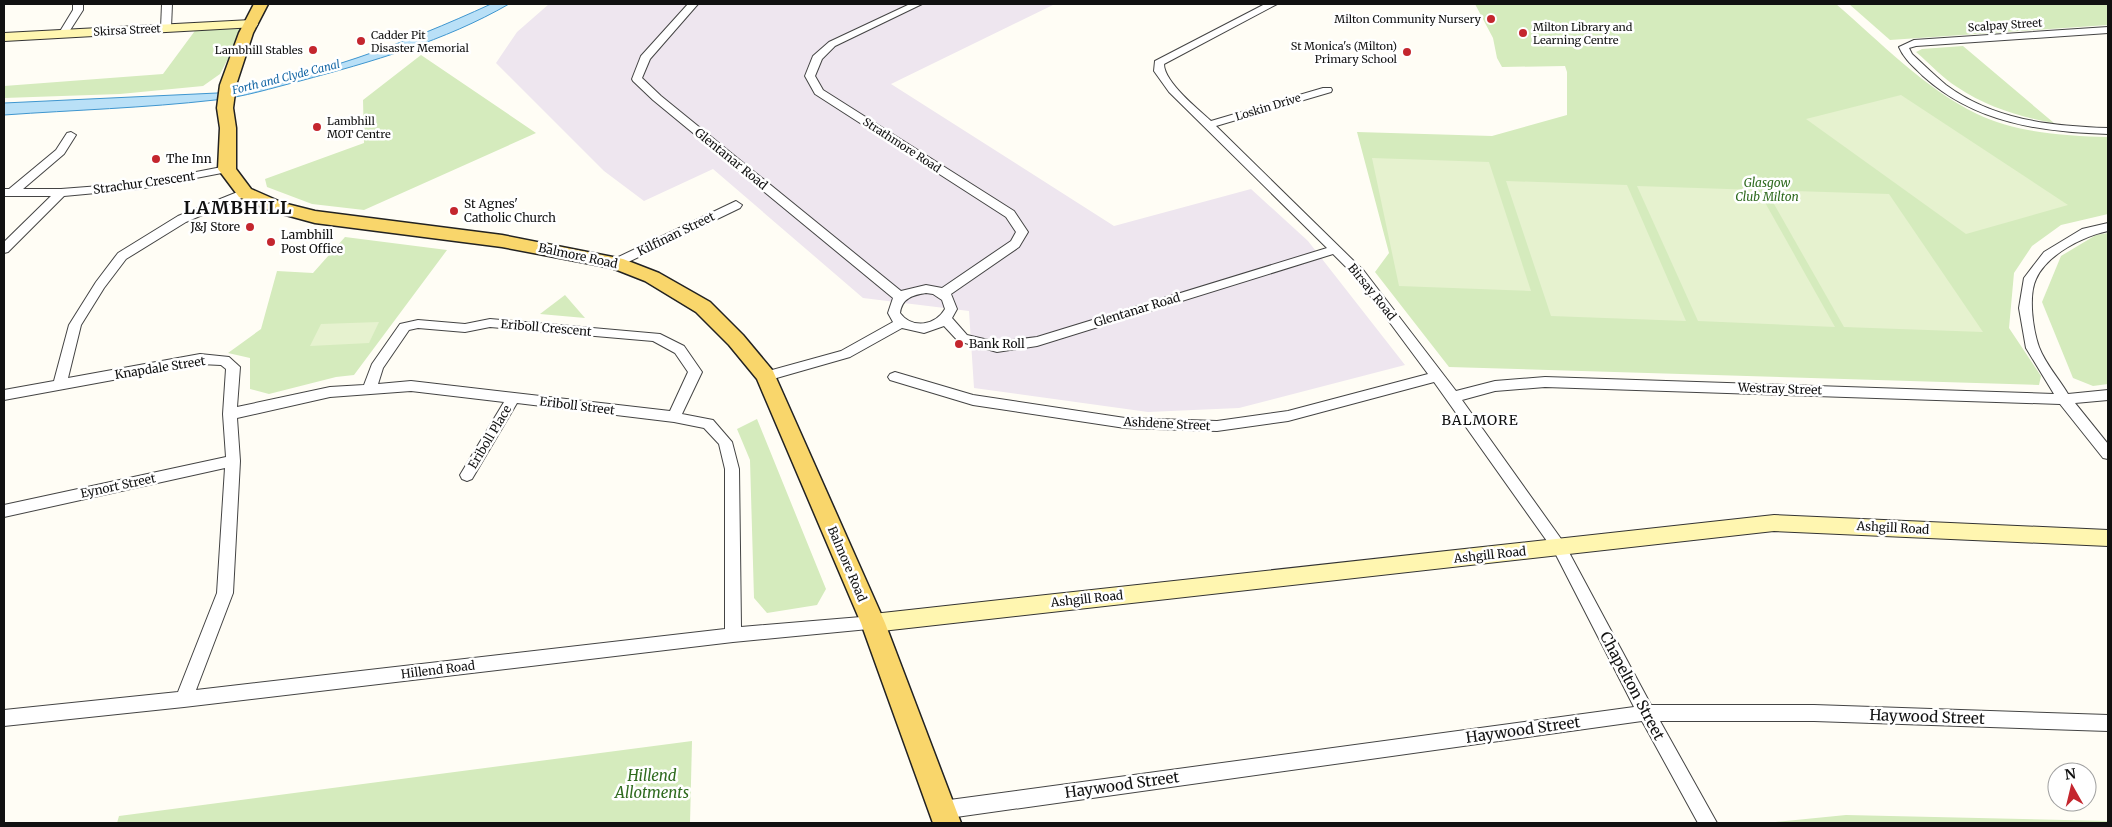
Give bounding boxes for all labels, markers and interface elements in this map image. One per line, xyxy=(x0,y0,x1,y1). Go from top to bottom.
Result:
place label: Milton Community Nursery xyxy=(1334,12,1482,26)
marker: Milton Community Nursery xyxy=(1485,13,1497,25)
street label: Scalpay Street xyxy=(1967,15,2043,35)
place label: Milton Library and Learning Centre xyxy=(1533,20,1633,47)
street label: Skirsa Street xyxy=(93,21,162,39)
marker: Milton Library and Learning Centre xyxy=(1517,27,1529,39)
place label: Cadder Pit Disaster Memorial xyxy=(371,28,469,55)
marker: Cadder Pit Disaster Memorial xyxy=(355,35,367,47)
place label: St Monica's (Milton) Primary School xyxy=(1291,39,1398,66)
place label: Lambhill Stables xyxy=(215,43,303,57)
marker: Lambhill Stables xyxy=(307,44,319,56)
marker: St Monica's (Milton) Primary School xyxy=(1401,46,1413,58)
water label: Forth and Clyde Canal xyxy=(230,57,341,97)
street label: Loskin Drive xyxy=(1234,90,1303,124)
place label: Lambhill MOT Centre xyxy=(327,114,391,141)
street label: Strathmore Road xyxy=(860,115,944,176)
marker: Lambhill MOT Centre xyxy=(311,121,323,133)
street label: Glentanar Road xyxy=(692,125,771,193)
place label: The Inn xyxy=(166,151,212,166)
marker: The Inn xyxy=(150,153,162,165)
street label: Strachur Crescent xyxy=(92,168,196,197)
park label: Glasgow Club Milton xyxy=(1735,175,1799,204)
district label: LAMBHILL xyxy=(184,196,292,219)
place label: St Agnes' Catholic Church xyxy=(464,196,556,225)
marker: St Agnes' Catholic Church xyxy=(448,205,460,217)
street label: Kilfinan Street xyxy=(635,208,717,259)
place label: J&J Store xyxy=(189,219,240,234)
marker: J&J Store xyxy=(244,221,256,233)
place label: Lambhill Post Office xyxy=(281,227,343,256)
marker: Lambhill Post Office xyxy=(265,236,277,248)
street label: Balmore Road xyxy=(537,240,619,271)
street label: Birsay Road xyxy=(1345,260,1400,323)
street label: Glentanar Road xyxy=(1092,289,1182,330)
street label: Eriboll Crescent xyxy=(500,316,592,339)
place label: Bank Roll xyxy=(969,336,1025,351)
marker: Bank Roll xyxy=(953,338,965,350)
street label: Knapdale Street xyxy=(114,353,207,382)
street label: Westray Street xyxy=(1737,380,1823,397)
street label: Eriboll Street xyxy=(539,393,616,418)
street label: Eriboll Place xyxy=(465,402,514,471)
district label: BALMORE xyxy=(1441,411,1519,429)
street label: Ashdene Street xyxy=(1122,414,1211,433)
street label: Eynort Street xyxy=(79,470,157,501)
street label: Ashgill Road xyxy=(1855,518,1930,537)
street label: Balmore Road xyxy=(825,524,870,604)
street label: Ashgill Road xyxy=(1452,543,1527,566)
street label: Ashgill Road xyxy=(1049,587,1124,610)
street label: Chapelton Street xyxy=(1596,628,1669,743)
street label: Hillend Road xyxy=(400,658,476,681)
street label: Haywood Street xyxy=(1869,705,1985,728)
street label: Haywood Street xyxy=(1464,712,1582,747)
north arrow xyxy=(2047,762,2097,812)
text: N xyxy=(2063,764,2077,784)
park label: Hillend Allotments xyxy=(614,766,689,802)
street label: Haywood Street xyxy=(1063,767,1181,802)

